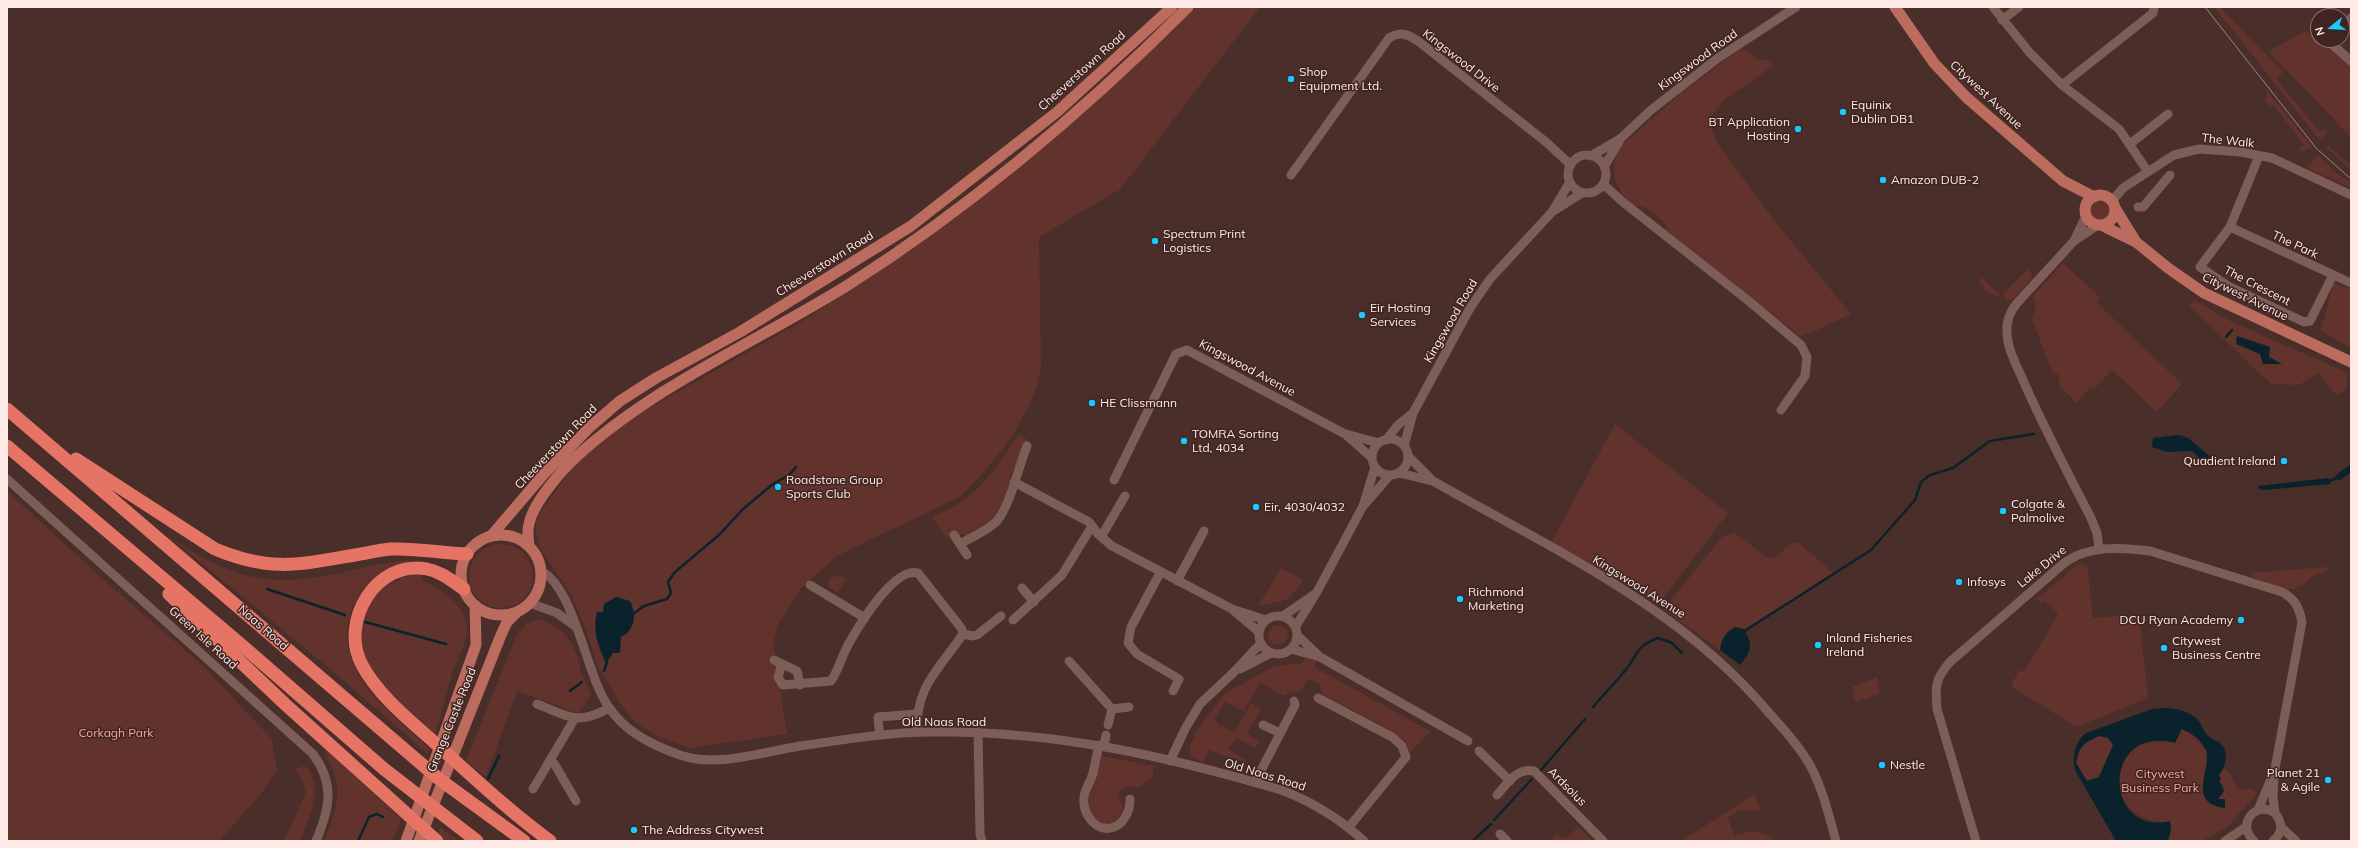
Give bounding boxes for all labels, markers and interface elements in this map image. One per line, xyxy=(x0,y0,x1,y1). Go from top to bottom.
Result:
north arrow xyxy=(2310,8,2350,48)
text: N xyxy=(2312,25,2327,38)
street label: Kingswood Drive xyxy=(1420,26,1502,96)
street label: Kingswood Road xyxy=(1656,26,1740,94)
street label: Cheeverstown Road xyxy=(1036,28,1128,114)
street label: Citywest Avenue xyxy=(1947,58,2025,132)
place label: Shop Equipment Ltd. xyxy=(1299,65,1382,93)
marker: Shop Equipment Ltd. xyxy=(1286,74,1296,84)
place label: Equinix Dublin DB1 xyxy=(1851,98,1914,126)
marker: Equinix Dublin DB1 xyxy=(1838,107,1848,117)
place label: BT Application Hosting xyxy=(1709,115,1790,143)
marker: BT Application Hosting xyxy=(1793,124,1803,134)
street label: The Walk xyxy=(2201,131,2255,151)
place label: Amazon DUB-2 xyxy=(1891,173,1979,187)
marker: Amazon DUB-2 xyxy=(1878,175,1888,185)
place label: Spectrum Print Logistics xyxy=(1163,227,1245,255)
street label: Cheeverstown Road xyxy=(774,228,876,300)
street label: The Park xyxy=(2270,228,2320,262)
marker: Spectrum Print Logistics xyxy=(1150,236,1160,246)
street label: The Crescent xyxy=(2221,263,2293,309)
street label: Citywest Avenue xyxy=(2200,270,2290,324)
street label: Kingswood Road xyxy=(1421,277,1481,365)
place label: Eir Hosting Services xyxy=(1370,301,1431,329)
marker: Eir Hosting Services xyxy=(1357,310,1367,320)
street label: Kingswood Avenue xyxy=(1196,337,1298,399)
place label: HE Clissmann xyxy=(1100,396,1177,410)
marker: HE Clissmann xyxy=(1087,398,1097,408)
street label: Cheeverstown Road xyxy=(512,402,600,492)
place label: TOMRA Sorting Ltd, 4034 xyxy=(1192,427,1279,455)
marker: TOMRA Sorting Ltd, 4034 xyxy=(1179,436,1189,446)
place label: Quadient Ireland xyxy=(2183,454,2276,468)
marker: Quadient Ireland xyxy=(2279,456,2289,466)
place label: Roadstone Group Sports Club xyxy=(786,473,883,501)
marker: Roadstone Group Sports Club xyxy=(773,482,783,492)
place label: Colgate & Palmolive xyxy=(2011,497,2065,525)
place label: Eir, 4030/4032 xyxy=(1264,500,1345,514)
marker: Eir, 4030/4032 xyxy=(1251,502,1261,512)
marker: Colgate & Palmolive xyxy=(1998,506,2008,516)
street label: Lake Drive xyxy=(2015,543,2069,591)
street label: Kingswood Avenue xyxy=(1590,553,1688,621)
place label: Infosys xyxy=(1967,575,2006,589)
marker: Infosys xyxy=(1954,577,1964,587)
place label: Richmond Marketing xyxy=(1468,585,1524,613)
marker: Richmond Marketing xyxy=(1455,594,1465,604)
street label: Naas Road xyxy=(235,602,291,654)
street label: Green Isle Road xyxy=(166,603,240,673)
place label: DCU Ryan Academy xyxy=(2120,613,2233,627)
marker: DCU Ryan Academy xyxy=(2236,615,2246,625)
place label: Inland Fisheries Ireland xyxy=(1826,631,1912,659)
place label: Citywest Business Centre xyxy=(2172,634,2261,662)
marker: Inland Fisheries Ireland xyxy=(1813,640,1823,650)
marker: Citywest Business Centre xyxy=(2159,643,2169,653)
street label: Grange Castle Road xyxy=(424,666,480,774)
street label: Old Naas Road xyxy=(902,715,986,729)
park label: Corkagh Park xyxy=(79,726,153,740)
street label: Old Naas Road xyxy=(1223,756,1307,794)
place label: Nestle xyxy=(1890,758,1925,772)
marker: Nestle xyxy=(1877,760,1887,770)
street label: Ardsolus xyxy=(1545,765,1589,809)
place label: Planet 21 & Agile xyxy=(2267,766,2320,794)
park label: Citywest Business Park xyxy=(2121,767,2199,795)
marker: Planet 21 & Agile xyxy=(2323,775,2333,785)
place label: The Address Citywest xyxy=(642,823,764,837)
marker: The Address Citywest xyxy=(629,825,639,835)

